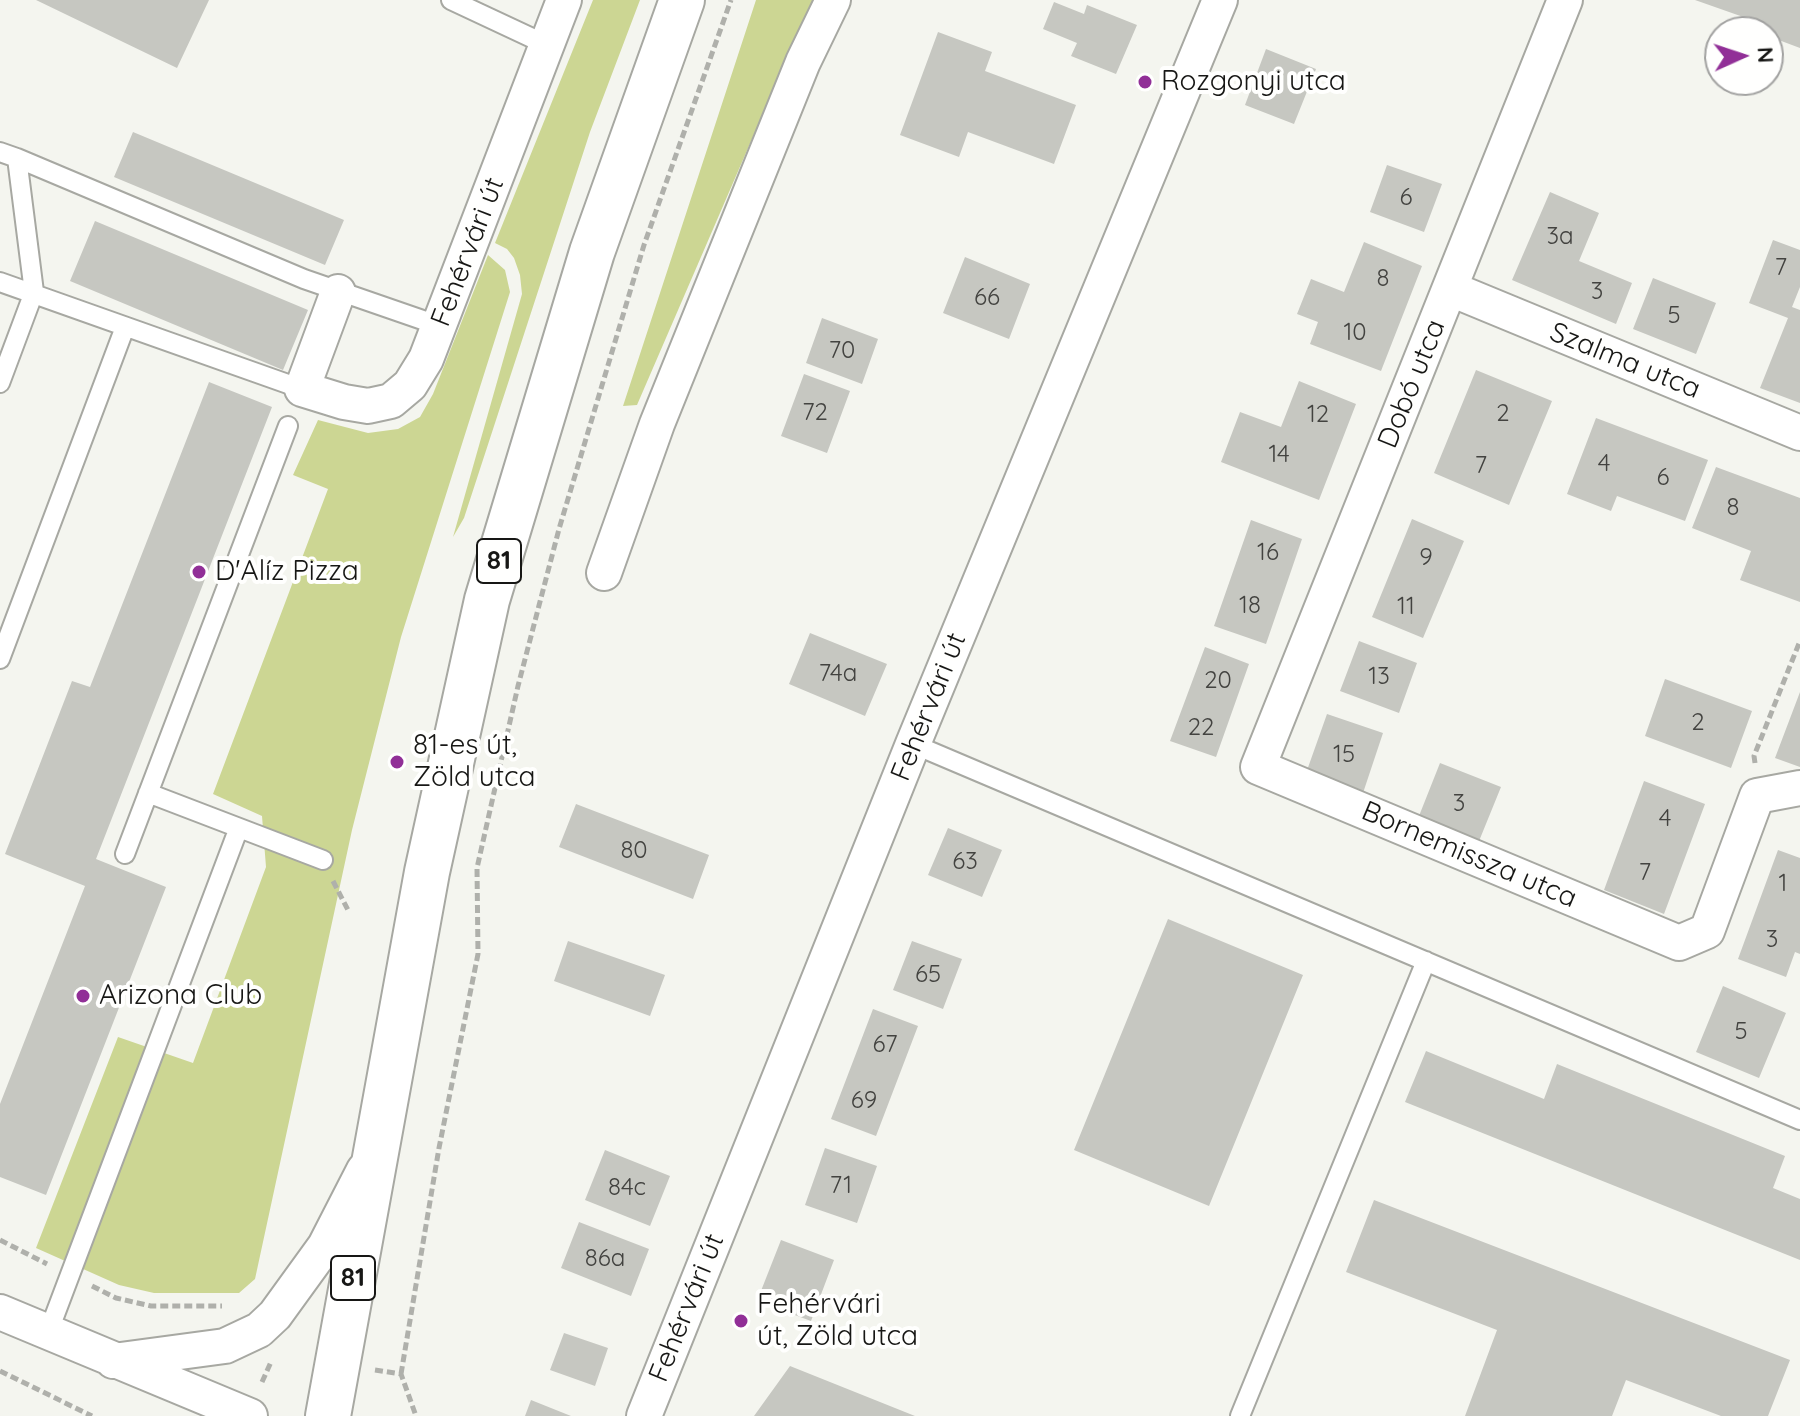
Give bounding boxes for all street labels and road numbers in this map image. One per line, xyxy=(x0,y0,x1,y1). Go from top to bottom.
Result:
street label: Fehérvári út xyxy=(424,173,512,331)
street label: Dobó utca xyxy=(1371,315,1453,453)
street label: Szalma utca xyxy=(1545,316,1705,406)
road number: 81 xyxy=(477,539,521,583)
street label: Fehérvári út xyxy=(884,628,974,786)
street label: Bornemissza utca xyxy=(1356,795,1582,915)
street label: Fehérvári út xyxy=(642,1229,732,1387)
road number: 81 xyxy=(331,1256,375,1300)

